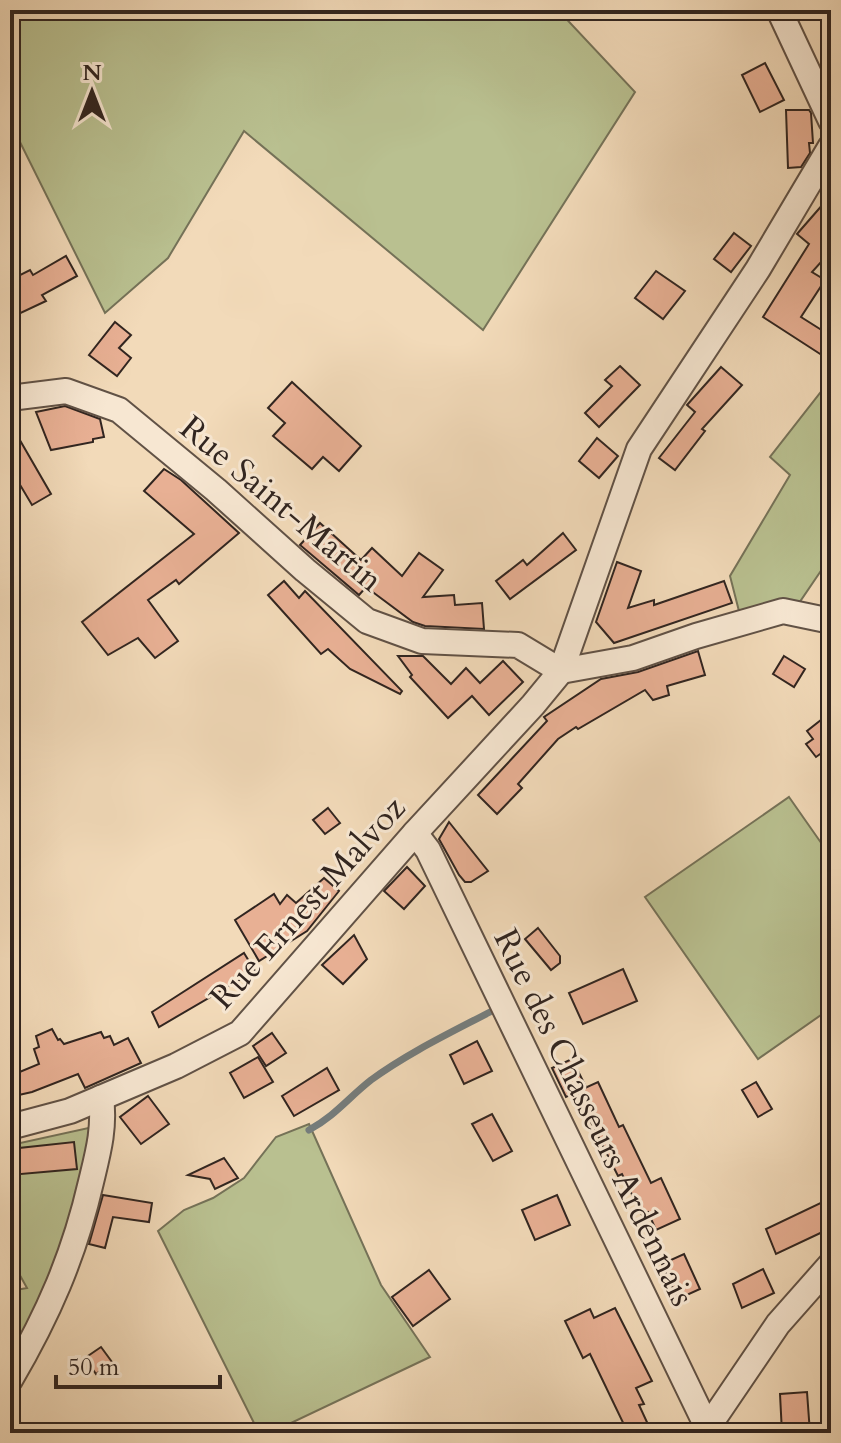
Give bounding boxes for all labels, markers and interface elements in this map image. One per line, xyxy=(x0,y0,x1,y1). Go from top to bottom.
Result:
north arrow xyxy=(52,52,132,132)
text: N xyxy=(82,58,102,88)
street label: Rue Saint-Martin xyxy=(170,405,393,602)
street label: Rue Ernest Malvoz xyxy=(200,786,416,1019)
street label: Rue des Chasseurs Ardennais xyxy=(483,921,706,1314)
scale bar xyxy=(56,1339,220,1389)
text: 50 m xyxy=(68,1351,120,1384)

